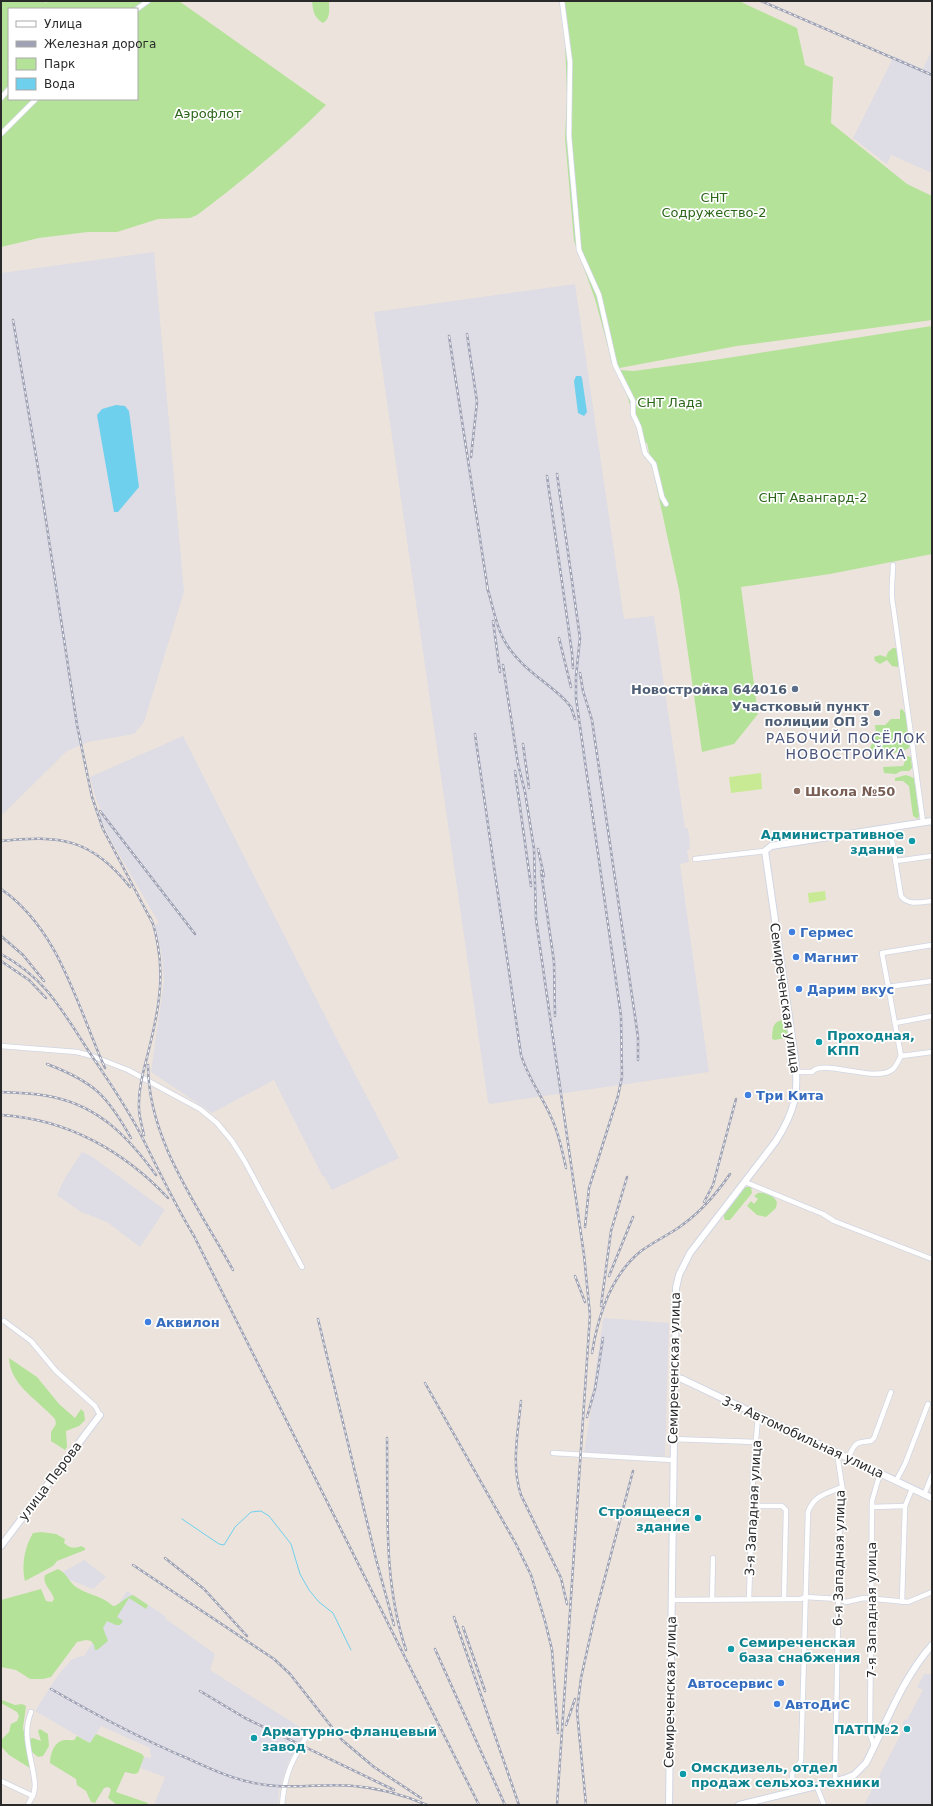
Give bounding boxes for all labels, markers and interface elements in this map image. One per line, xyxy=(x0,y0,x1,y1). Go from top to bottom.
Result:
legend xyxy=(8,8,138,100)
text: Улица xyxy=(44,17,82,31)
text: Железная дорога xyxy=(44,37,156,51)
text: Парк xyxy=(44,57,75,71)
text: Вода xyxy=(44,77,75,91)
park label: Аэрофлот xyxy=(174,106,242,121)
park label: СНТ Содружество-2 xyxy=(662,190,766,220)
park label: СНТ Лада xyxy=(637,395,703,410)
park label: СНТ Авангард-2 xyxy=(759,490,867,505)
place label: Новостройка 644016 xyxy=(631,682,787,697)
marker: Новостройка 644016 xyxy=(790,684,800,694)
place label: Участковый пункт полиции ОП 3 xyxy=(732,699,869,729)
marker: Участковый пункт полиции ОП 3 xyxy=(872,708,882,718)
district label: РАБОЧИЙ ПОСЁЛОК НОВОСТРОЙКА xyxy=(766,729,926,762)
place label: Школа №50 xyxy=(805,784,895,799)
marker: Школа №50 xyxy=(792,786,802,796)
place label: Административное здание xyxy=(761,827,904,857)
marker: Административное здание xyxy=(907,836,917,846)
street label: Семиреченская улица xyxy=(767,922,803,1074)
place label: Гермес xyxy=(800,925,854,940)
marker: Гермес xyxy=(787,927,797,937)
place label: Магнит xyxy=(804,950,859,965)
marker: Магнит xyxy=(791,952,801,962)
place label: Дарим вкус xyxy=(807,982,894,997)
marker: Дарим вкус xyxy=(794,984,804,994)
place label: Проходная, КПП xyxy=(827,1028,915,1058)
marker: Проходная, КПП xyxy=(814,1037,824,1047)
place label: Три Кита xyxy=(756,1088,824,1103)
marker: Три Кита xyxy=(743,1090,753,1100)
street label: Семиреченская улица xyxy=(665,1292,683,1444)
place label: Аквилон xyxy=(156,1315,220,1330)
marker: Аквилон xyxy=(143,1317,153,1327)
street label: 3-я Автомобильная улица xyxy=(720,1393,886,1481)
street label: улица Перова xyxy=(15,1439,85,1523)
street label: 3-я Западная улица xyxy=(742,1440,764,1576)
street label: 6-я Западная улица xyxy=(830,1490,848,1626)
place label: Строящееся здание xyxy=(598,1504,690,1534)
marker: Строящееся здание xyxy=(693,1513,703,1523)
street label: 7-я Западная улица xyxy=(864,1542,879,1678)
street label: Семиреченская улица xyxy=(661,1616,679,1768)
place label: Семиреченская база снабжения xyxy=(739,1635,860,1665)
marker: Семиреченская база снабжения xyxy=(726,1644,736,1654)
place label: Автосервис xyxy=(687,1676,773,1691)
marker: Автосервис xyxy=(776,1678,786,1688)
place label: АвтоДиС xyxy=(785,1697,850,1712)
marker: АвтоДиС xyxy=(772,1699,782,1709)
place label: ПАТП№2 xyxy=(834,1722,899,1737)
place label: Арматурно-фланцевый завод xyxy=(262,1724,437,1754)
marker: ПАТП№2 xyxy=(902,1724,912,1734)
marker: Арматурно-фланцевый завод xyxy=(249,1733,259,1743)
place label: Омскдизель, отдел продаж сельхоз.техники xyxy=(691,1760,880,1790)
marker: Омскдизель, отдел продаж сельхоз.техники xyxy=(678,1769,688,1779)

